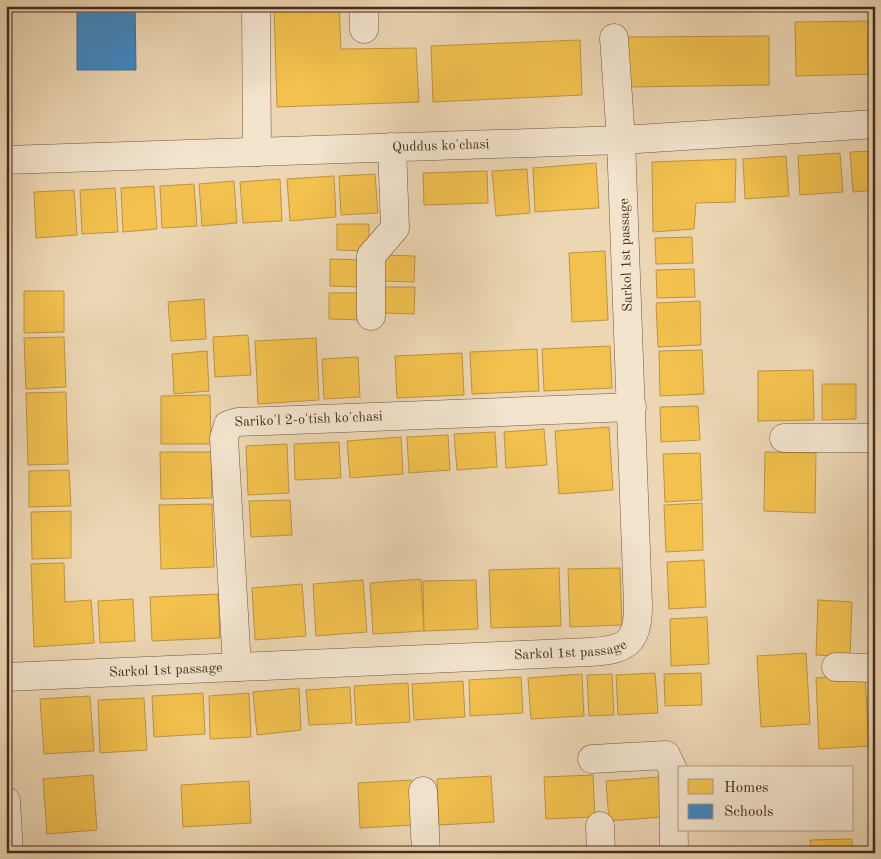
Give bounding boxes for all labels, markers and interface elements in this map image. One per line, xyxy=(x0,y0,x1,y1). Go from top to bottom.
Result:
street label: Quddus ko'chasi xyxy=(392,137,490,154)
street label: Sarkol 1st passage xyxy=(617,198,635,312)
street label: Sariko'l 2-o'tish ko'chasi xyxy=(234,409,383,429)
street label: Sarkol 1st passage xyxy=(513,638,629,662)
street label: Sarkol 1st passage xyxy=(109,661,223,680)
legend xyxy=(678,766,854,832)
text: Homes xyxy=(724,781,769,796)
text: Schools xyxy=(724,805,773,820)

